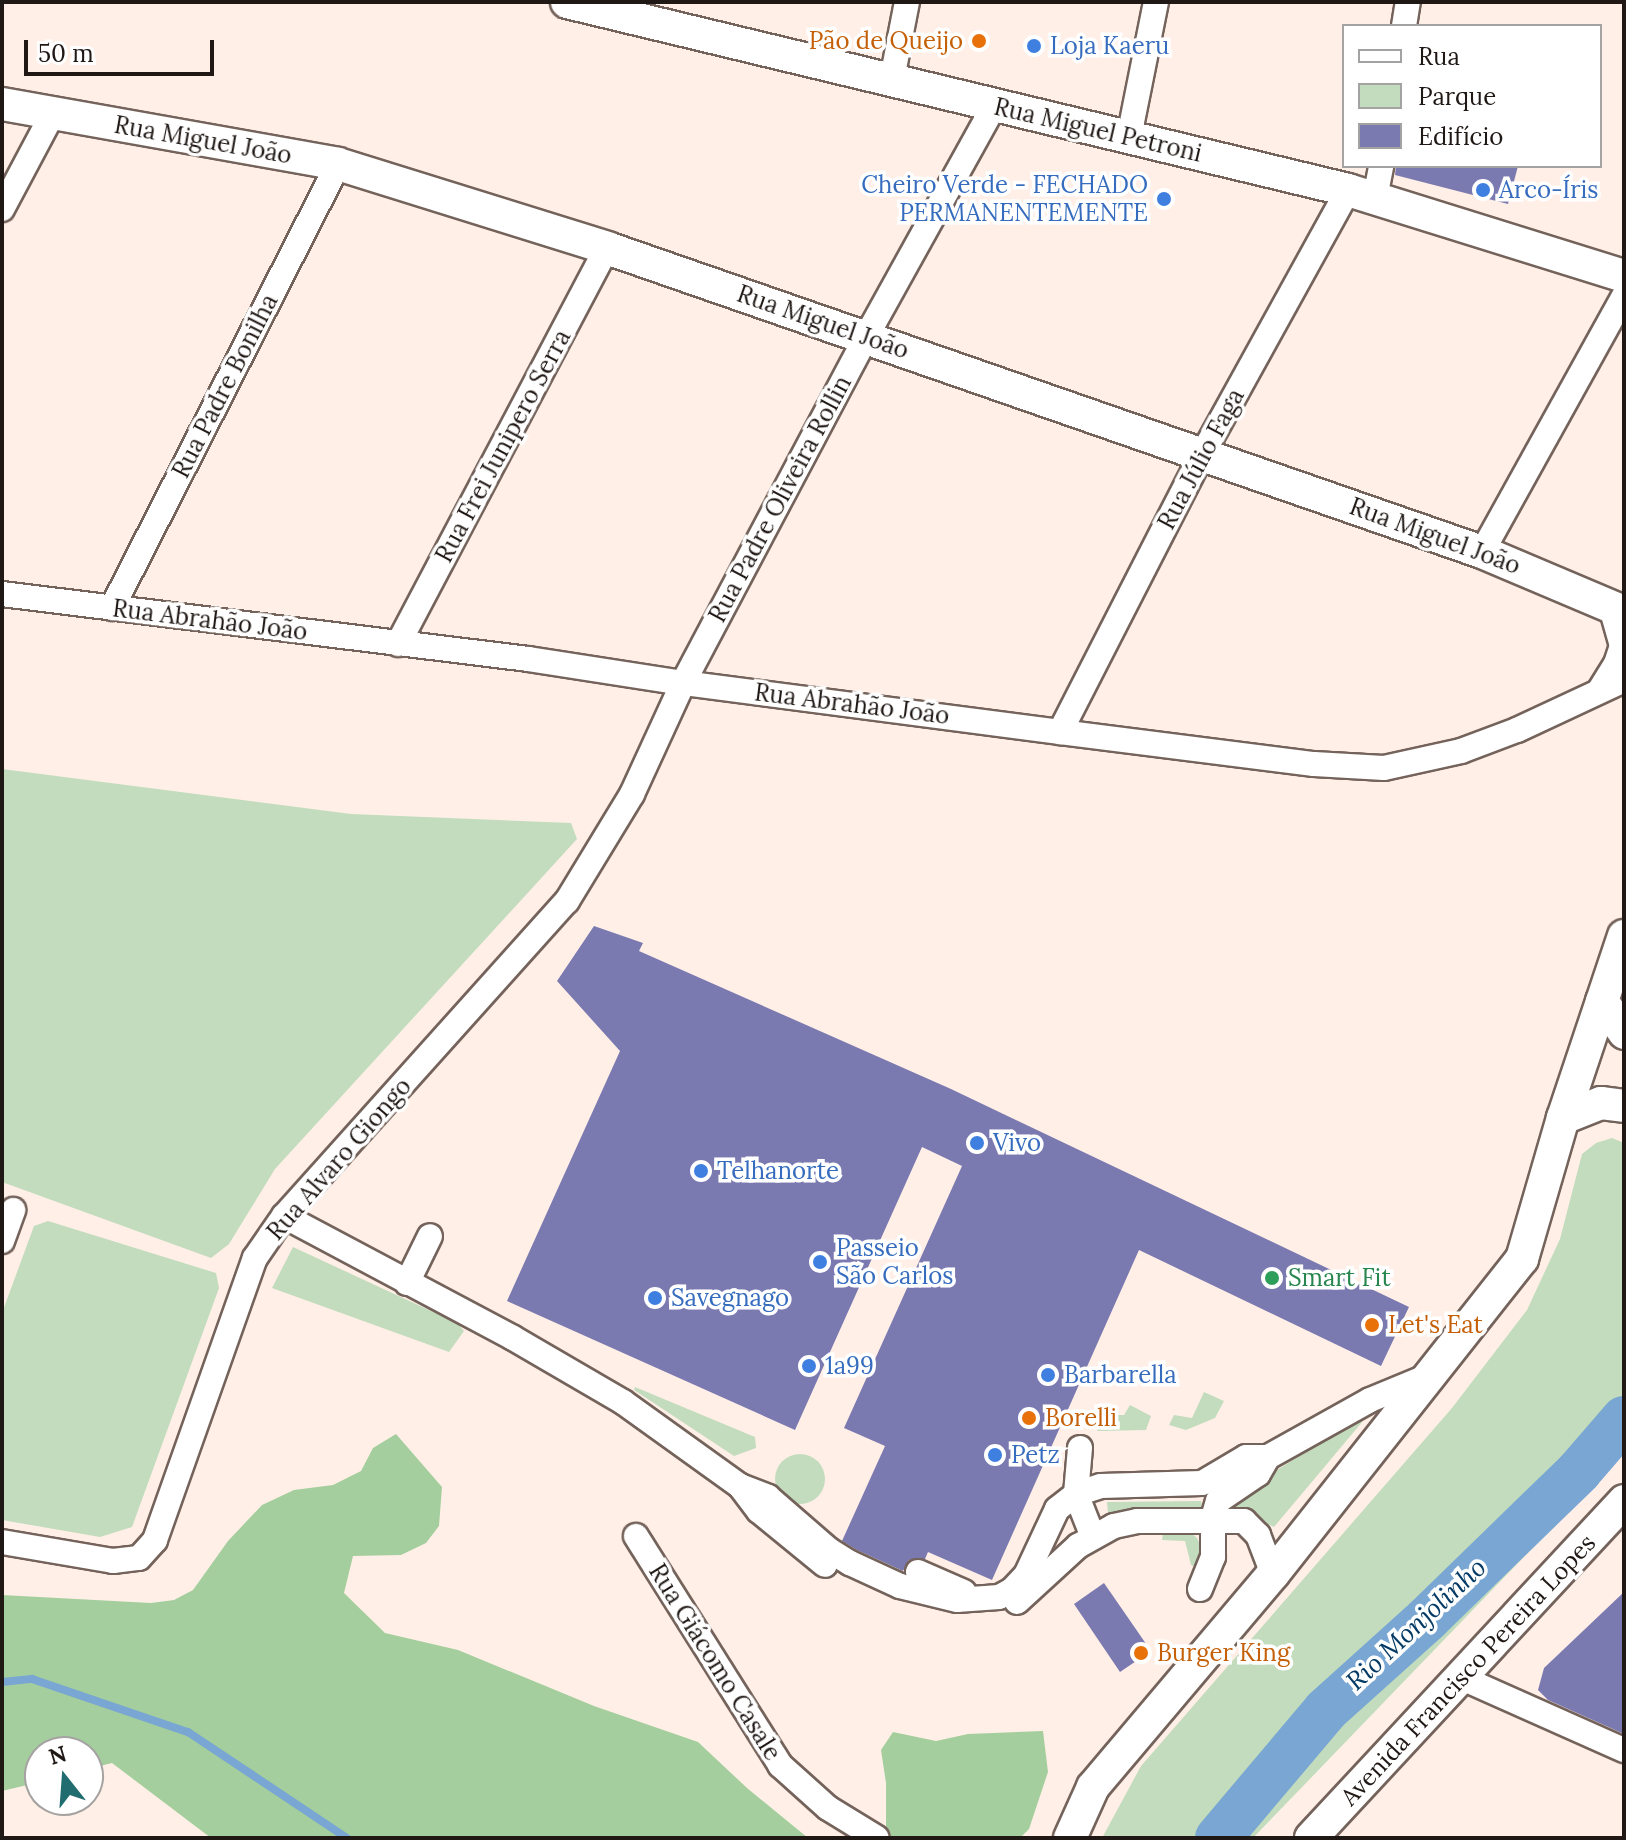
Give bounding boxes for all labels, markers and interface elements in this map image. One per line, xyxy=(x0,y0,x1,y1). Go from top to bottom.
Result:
scale bar xyxy=(28,24,218,74)
legend xyxy=(1342,24,1602,168)
place label: Pão de Queijo xyxy=(809,27,963,55)
marker: Pão de Queijo xyxy=(970,32,988,50)
place label: Loja Kaeru xyxy=(1050,32,1169,60)
marker: Loja Kaeru xyxy=(1025,37,1043,55)
text: 50 m xyxy=(38,38,94,69)
text: Rua xyxy=(1418,41,1460,72)
text: Parque xyxy=(1418,81,1496,112)
street label: Rua Miguel Petroni xyxy=(991,92,1205,168)
street label: Rua Miguel João xyxy=(112,110,294,170)
text: Edifício xyxy=(1418,121,1503,152)
place label: Cheiro Verde - FECHADO PERMANENTEMENTE xyxy=(861,171,1148,227)
place label: Arco-Íris xyxy=(1499,176,1598,204)
marker: Arco-Íris xyxy=(1474,181,1492,199)
marker: Cheiro Verde - FECHADO PERMANENTEMENTE xyxy=(1155,190,1173,208)
street label: Rua Miguel João xyxy=(733,279,913,365)
street label: Rua Padre Bonilha xyxy=(166,289,284,483)
street label: Rua Frei Junipero Serra xyxy=(429,325,577,567)
street label: Rua Padre Oliveira Rollin xyxy=(703,371,857,627)
street label: Rua Júlio Faga xyxy=(1152,384,1250,534)
street label: Rua Miguel João xyxy=(1346,492,1524,580)
street label: Rua Abrahão João xyxy=(111,594,309,646)
street label: Rua Abrahão João xyxy=(753,678,951,730)
street label: Rua Alvaro Giongo xyxy=(261,1072,417,1246)
place label: Vivo xyxy=(993,1129,1041,1157)
marker: Vivo xyxy=(968,1134,986,1152)
place label: Telhanorte xyxy=(717,1157,839,1185)
marker: Telhanorte xyxy=(692,1162,710,1180)
place label: Passeio São Carlos xyxy=(836,1234,953,1290)
marker: Passeio São Carlos xyxy=(811,1253,829,1271)
place label: Smart Fit xyxy=(1288,1264,1391,1292)
marker: Smart Fit xyxy=(1263,1269,1281,1287)
place label: Savegnago xyxy=(671,1284,789,1312)
marker: Savegnago xyxy=(646,1289,664,1307)
place label: Let's Eat xyxy=(1388,1311,1483,1339)
marker: Let's Eat xyxy=(1363,1316,1381,1334)
place label: 1a99 xyxy=(825,1352,874,1380)
marker: 1a99 xyxy=(800,1357,818,1375)
place label: Barbarella xyxy=(1064,1361,1177,1389)
marker: Barbarella xyxy=(1039,1366,1057,1384)
place label: Borelli xyxy=(1045,1404,1117,1432)
marker: Borelli xyxy=(1020,1409,1038,1427)
place label: Petz xyxy=(1011,1441,1060,1469)
marker: Petz xyxy=(986,1446,1004,1464)
street label: Avenida Francisco Pereira Lopes xyxy=(1335,1528,1601,1812)
water label: Rio Monjolinho xyxy=(1340,1551,1492,1697)
street label: Rua Giácomo Casale xyxy=(643,1558,787,1766)
place label: Burger King xyxy=(1157,1639,1290,1667)
marker: Burger King xyxy=(1132,1644,1150,1662)
north arrow xyxy=(24,1736,104,1816)
text: N xyxy=(45,1739,70,1771)

